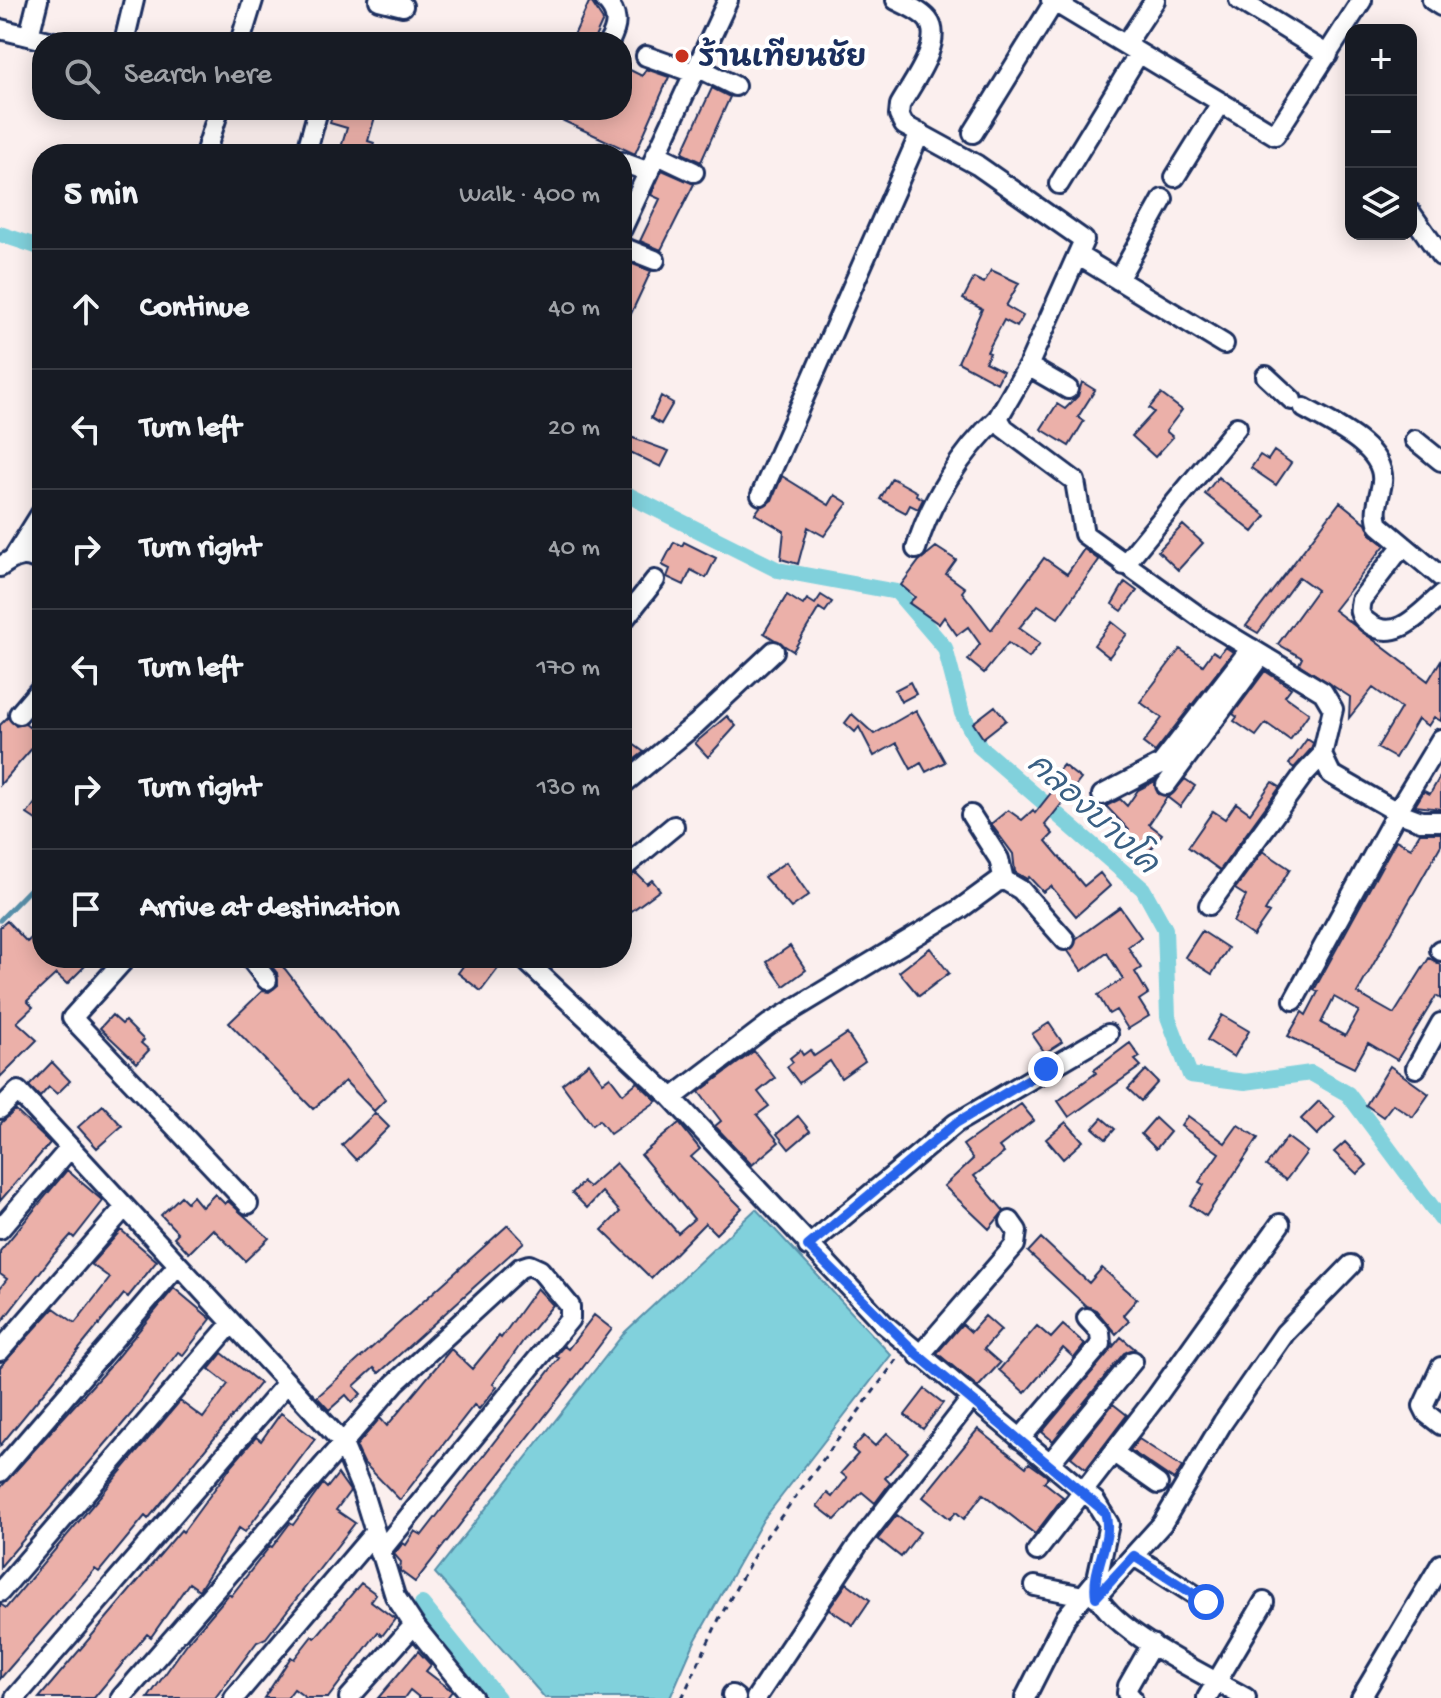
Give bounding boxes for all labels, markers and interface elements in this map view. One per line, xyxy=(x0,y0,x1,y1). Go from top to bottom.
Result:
map controls xyxy=(1345,24,1417,240)
button: + xyxy=(1345,24,1417,96)
search box xyxy=(32,32,632,120)
place label: ร้านเทียนชัย xyxy=(698,37,866,78)
marker: ร้านเทียนชัย xyxy=(673,47,691,65)
icon: search xyxy=(60,54,104,98)
text: Search here xyxy=(124,59,272,94)
button: − xyxy=(1345,96,1417,168)
button: layers xyxy=(1345,168,1417,240)
text: 5 min xyxy=(64,176,138,216)
text: Walk · 400 m xyxy=(459,181,600,212)
icon: ahead xyxy=(64,287,108,331)
text: Continue xyxy=(140,292,249,327)
text: 40 m xyxy=(548,294,600,325)
icon: left xyxy=(64,407,108,451)
text: Turn left xyxy=(140,412,241,447)
text: 20 m xyxy=(548,414,600,445)
icon: right xyxy=(64,527,108,571)
text: Turn right xyxy=(140,532,260,567)
text: 40 m xyxy=(548,534,600,565)
icon: left xyxy=(64,647,108,691)
text: Turn left xyxy=(140,652,241,687)
text: 170 m xyxy=(537,654,600,685)
water label: คลองบางโค xyxy=(1018,742,1170,886)
icon: right xyxy=(64,767,108,811)
text: Turn right xyxy=(140,772,260,807)
text: 130 m xyxy=(537,774,600,805)
icon: arrive xyxy=(64,887,108,931)
text: Arrive at destination xyxy=(140,892,400,927)
route end xyxy=(1028,1051,1064,1087)
route start xyxy=(1188,1584,1224,1620)

